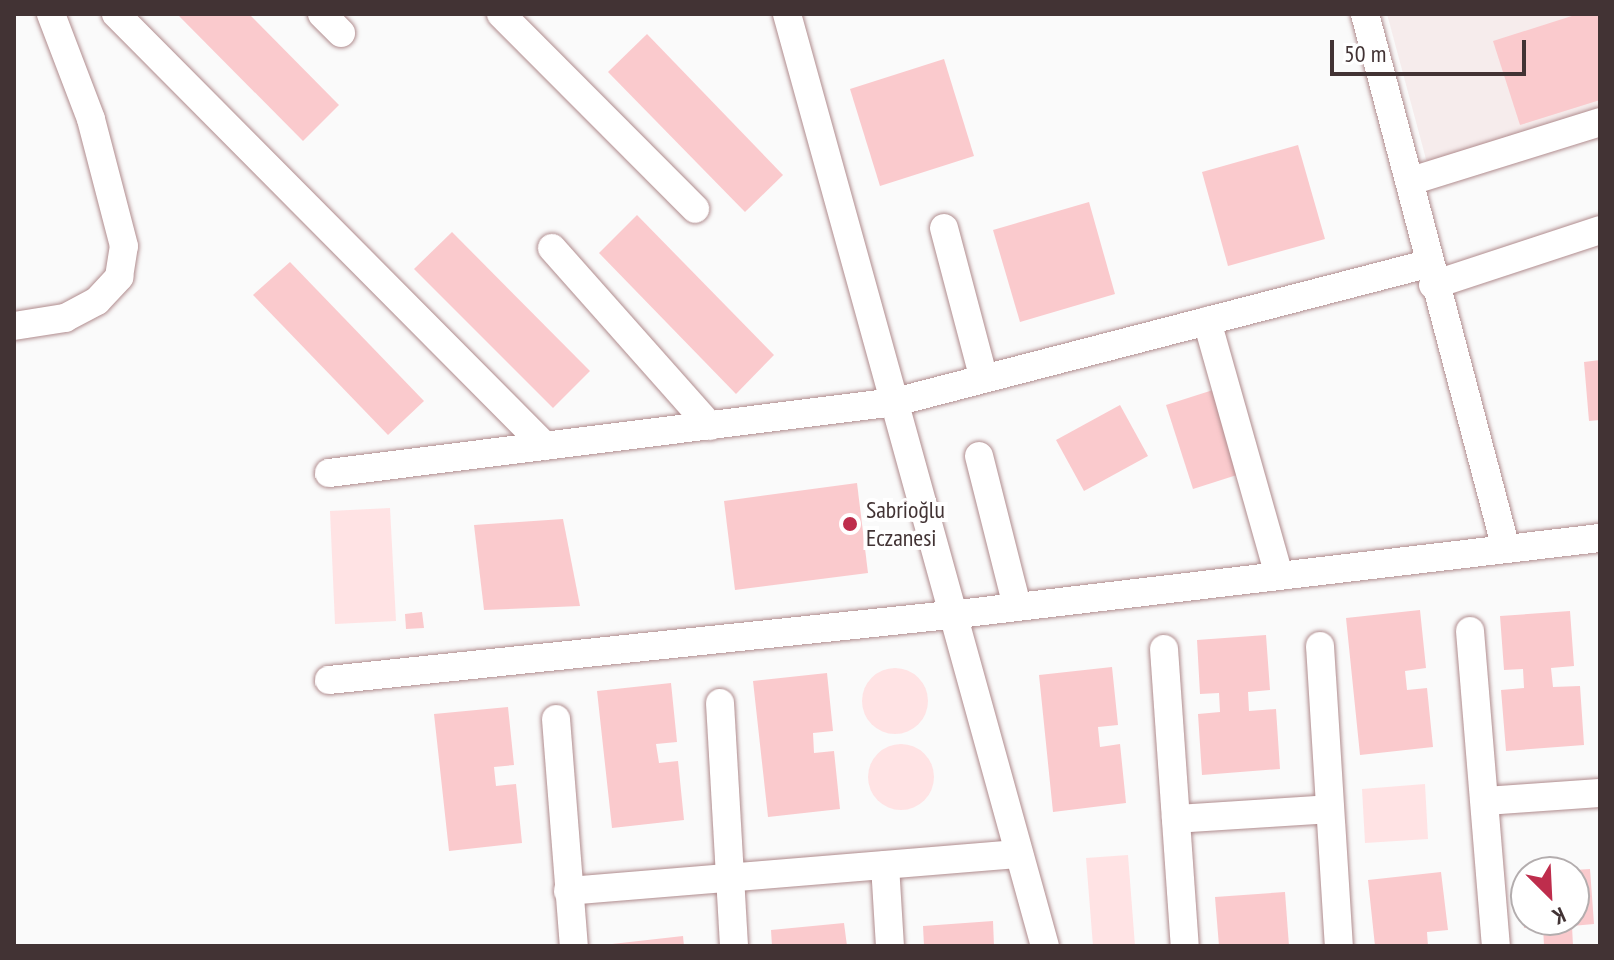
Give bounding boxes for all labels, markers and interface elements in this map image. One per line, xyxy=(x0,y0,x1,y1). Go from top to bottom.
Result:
scale bar xyxy=(1334,24,1530,74)
text: 50 m xyxy=(1344,38,1386,69)
place label: Sabrioğlu Eczanesi xyxy=(866,496,945,552)
marker: Sabrioğlu Eczanesi xyxy=(841,515,859,533)
north arrow xyxy=(1510,856,1590,936)
text: K xyxy=(1548,901,1570,931)

